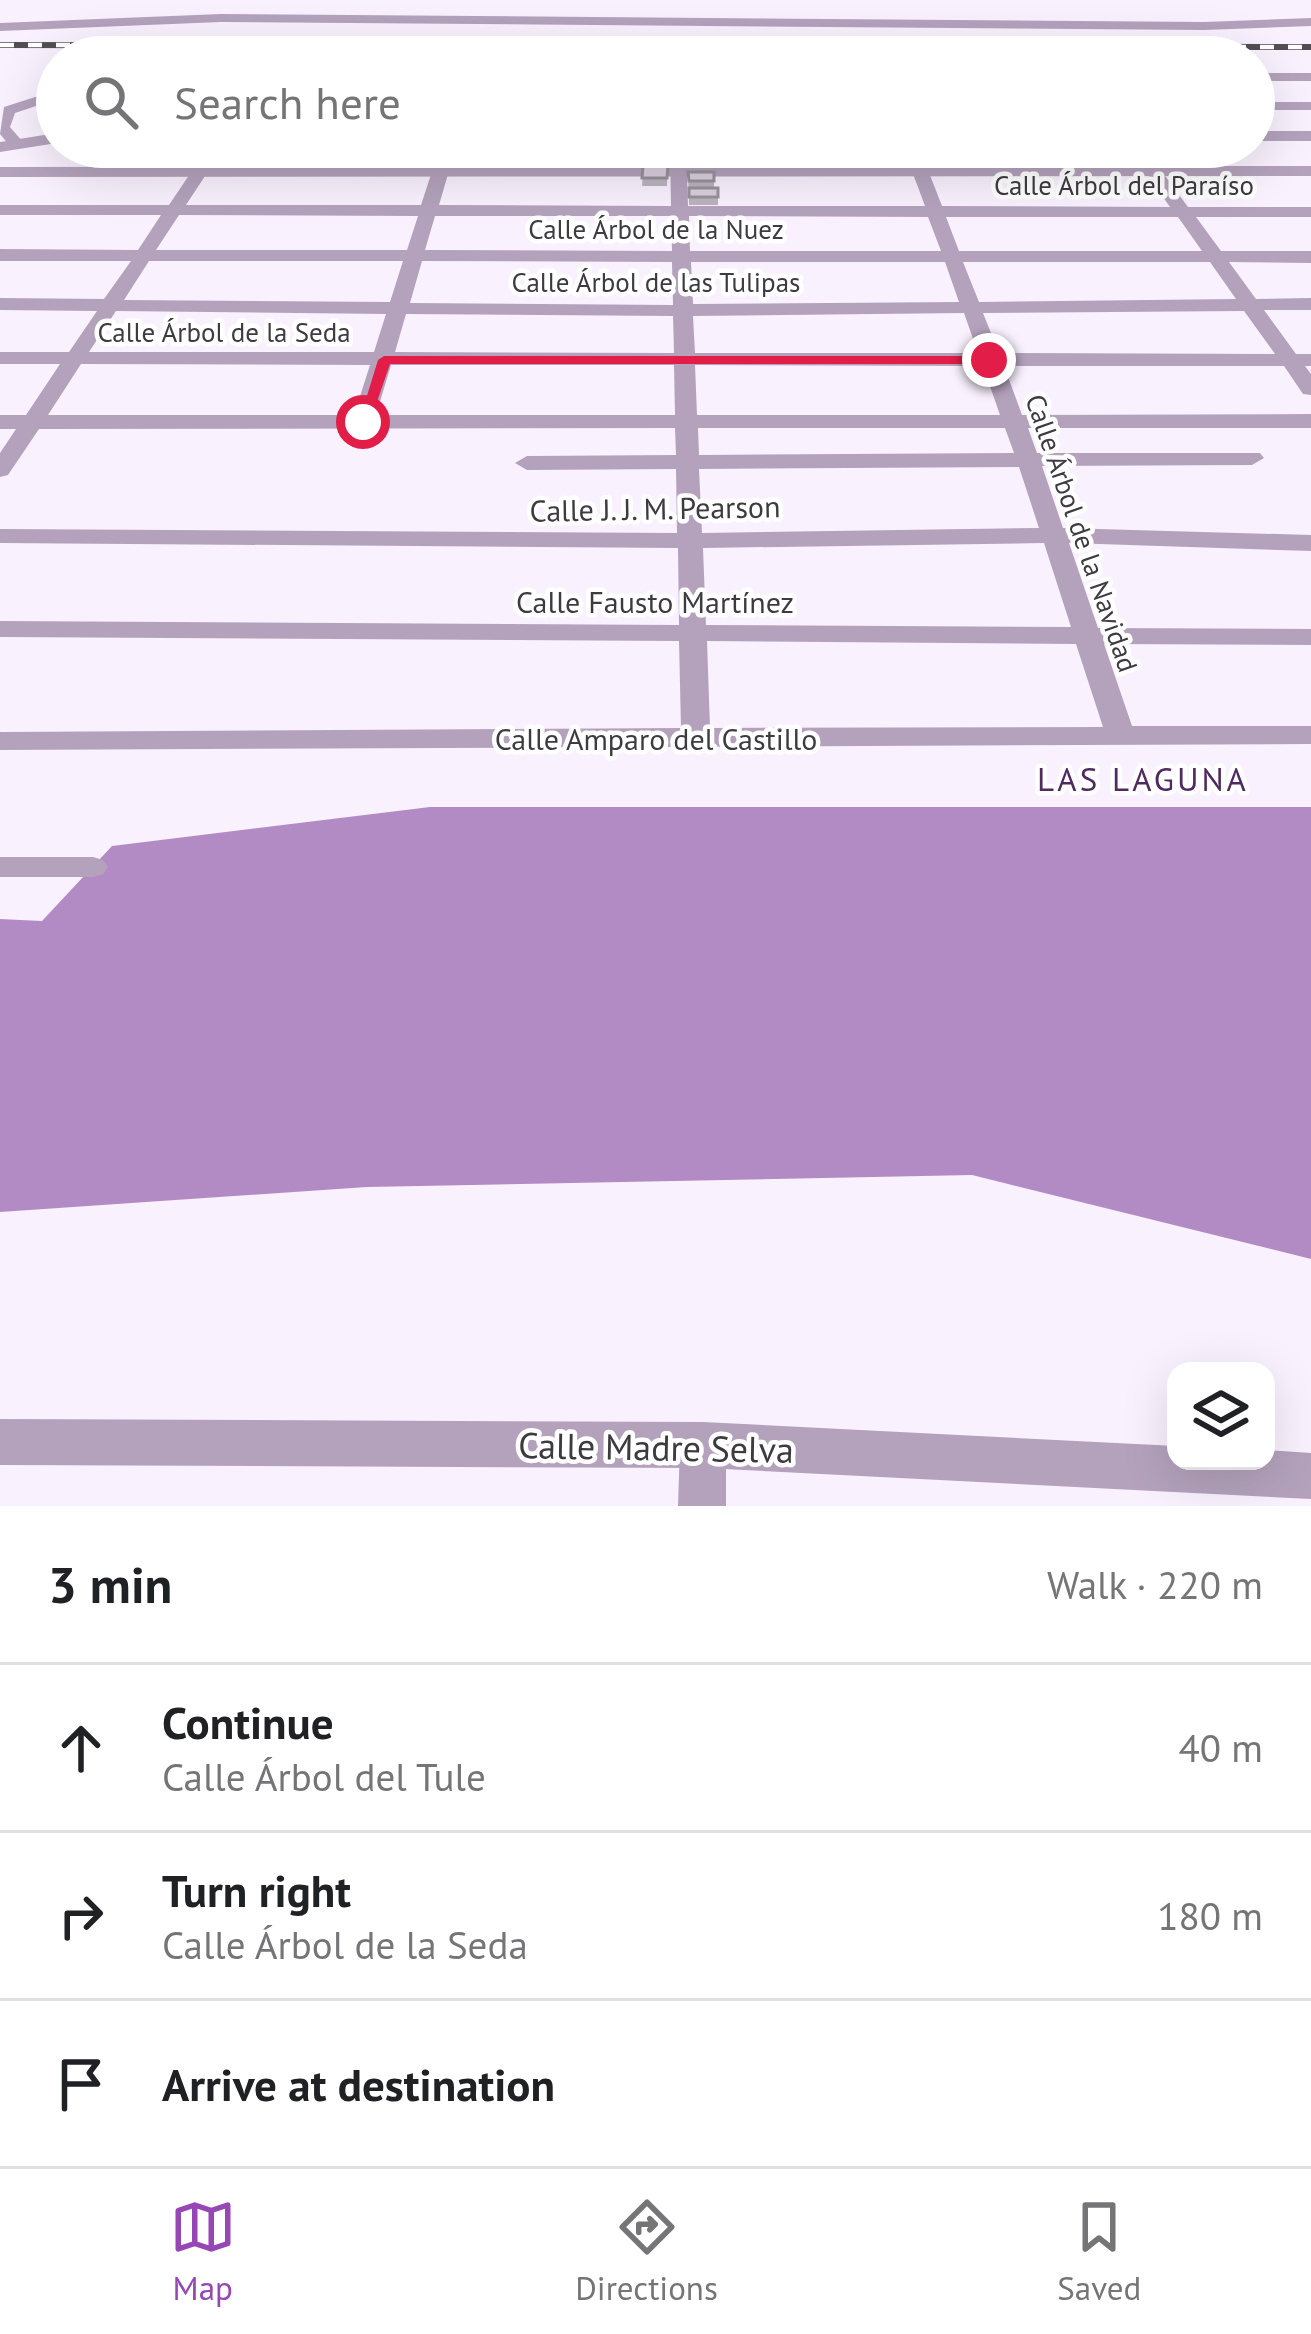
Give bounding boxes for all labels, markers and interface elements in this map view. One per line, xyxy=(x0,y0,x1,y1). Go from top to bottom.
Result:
search box xyxy=(36,36,1275,168)
icon: search xyxy=(78,69,144,135)
text: Search here xyxy=(174,73,401,131)
street label: Calle Árbol del Paraíso xyxy=(994,168,1254,202)
street label: Calle Árbol de la Nuez xyxy=(528,212,784,246)
street label: Calle Árbol de las Tulipas xyxy=(512,265,800,299)
street label: Calle Árbol de la Seda xyxy=(97,315,351,349)
route end xyxy=(962,333,1016,387)
street label: Calle Árbol de la Navidad xyxy=(1018,390,1146,676)
route start xyxy=(336,395,390,449)
street label: Calle J. J. M. Pearson xyxy=(529,486,781,530)
street label: Calle Fausto Martínez xyxy=(516,582,794,621)
street label: Calle Amparo del Castillo xyxy=(495,719,817,758)
district label: LAS LAGUNA xyxy=(1037,757,1249,800)
map controls xyxy=(1167,1362,1275,1470)
button: layers xyxy=(1167,1362,1275,1470)
street label: Calle Madre Selva xyxy=(518,1421,794,1473)
text: 3 min xyxy=(48,1551,172,1617)
text: Walk · 220 m xyxy=(1047,1559,1263,1610)
text: Continue xyxy=(162,1693,334,1751)
icon: ahead xyxy=(48,1715,114,1781)
text: 40 m xyxy=(1178,1722,1263,1773)
text: Calle Árbol del Tule xyxy=(162,1751,486,1802)
text: Turn right xyxy=(162,1861,351,1919)
icon: right xyxy=(48,1883,114,1949)
text: 180 m xyxy=(1157,1890,1263,1941)
text: Calle Árbol de la Seda xyxy=(162,1919,528,1970)
icon: arrive xyxy=(48,2051,114,2117)
text: Arrive at destination xyxy=(162,2055,555,2113)
tab: Map xyxy=(170,2194,236,2309)
tab: Directions xyxy=(575,2194,718,2309)
tab: Saved xyxy=(1057,2194,1141,2309)

